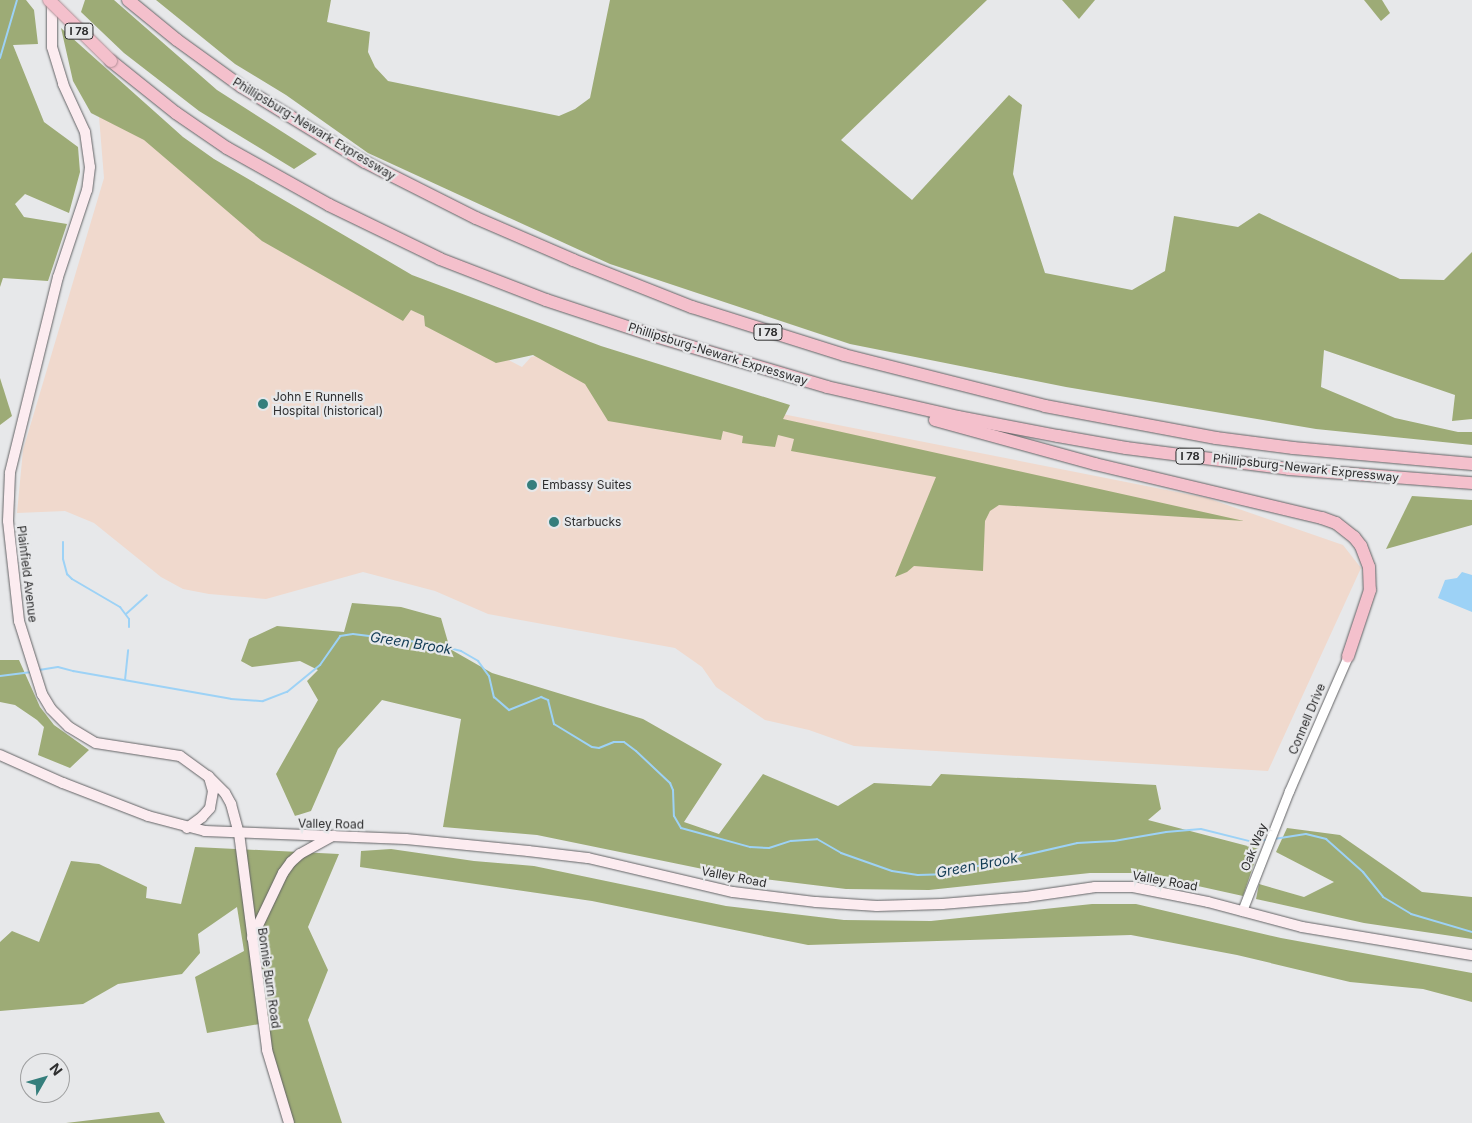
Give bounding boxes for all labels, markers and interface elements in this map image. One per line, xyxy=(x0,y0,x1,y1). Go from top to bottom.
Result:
road number: I 78 xyxy=(64,22,94,40)
street label: Phillipsburg-Newark Expressway xyxy=(230,75,398,183)
street label: Phillipsburg-Newark Expressway xyxy=(626,320,810,388)
road number: I 78 xyxy=(753,324,783,341)
place label: John E Runnells Hospital (historical) xyxy=(273,390,383,418)
marker: John E Runnells Hospital (historical) xyxy=(257,398,269,410)
road number: I 78 xyxy=(1175,448,1205,464)
street label: Phillipsburg-Newark Expressway xyxy=(1212,451,1400,485)
place label: Embassy Suites xyxy=(542,478,632,492)
marker: Embassy Suites xyxy=(526,479,538,491)
place label: Starbucks xyxy=(564,515,621,529)
marker: Starbucks xyxy=(548,516,560,528)
street label: Plainfield Avenue xyxy=(14,525,40,623)
water label: Green Brook xyxy=(369,628,453,658)
street label: Connell Drive xyxy=(1286,681,1328,757)
street label: Valley Road xyxy=(298,816,364,832)
street label: Oak Way xyxy=(1238,821,1270,873)
water label: Green Brook xyxy=(935,849,1019,881)
street label: Valley Road xyxy=(700,864,768,890)
street label: Valley Road xyxy=(1131,868,1199,894)
street label: Bonnie Burn Road xyxy=(255,927,283,1029)
north arrow xyxy=(20,1053,70,1103)
text: N xyxy=(46,1060,66,1079)

